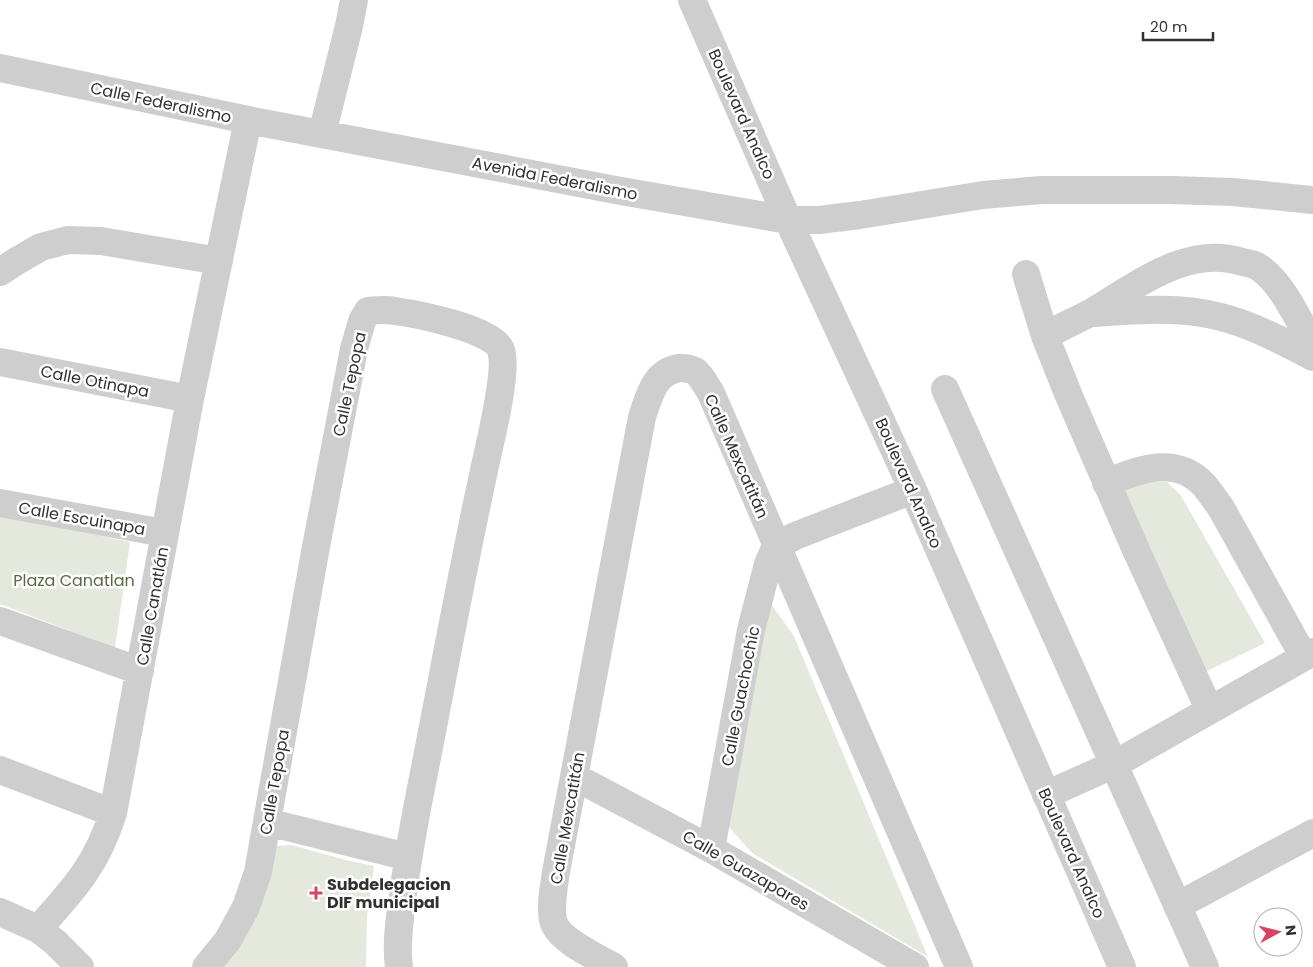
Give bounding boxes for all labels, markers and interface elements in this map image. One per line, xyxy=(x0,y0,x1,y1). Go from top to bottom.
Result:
scale bar xyxy=(1143,10,1213,42)
text: 20 m xyxy=(1150,16,1188,37)
street label: Boulevard Analco xyxy=(702,45,781,183)
street label: Calle Federalismo xyxy=(88,76,234,129)
street label: Avenida Federalismo xyxy=(470,151,640,206)
street label: Calle Tepopa xyxy=(327,330,372,439)
street label: Calle Otinapa xyxy=(39,360,151,403)
street label: Calle Mexcatitán xyxy=(699,390,774,522)
street label: Boulevard Analco xyxy=(869,414,948,552)
street label: Calle Escuinapa xyxy=(17,496,147,541)
street label: Calle Canatlán xyxy=(131,545,174,667)
park label: Plaza Canatlan xyxy=(13,569,135,592)
street label: Calle Guachochic xyxy=(716,624,765,768)
street label: Calle Tepopa xyxy=(254,728,295,837)
street label: Calle Mexcatitán xyxy=(545,750,590,886)
street label: Boulevard Analco xyxy=(1032,784,1111,922)
street label: Calle Guazapares xyxy=(678,825,813,916)
place label: Subdelegacion DIF municipal xyxy=(327,873,451,914)
marker: Subdelegacion DIF municipal xyxy=(309,886,323,900)
north arrow xyxy=(1253,907,1303,957)
text: N xyxy=(1280,924,1301,937)

